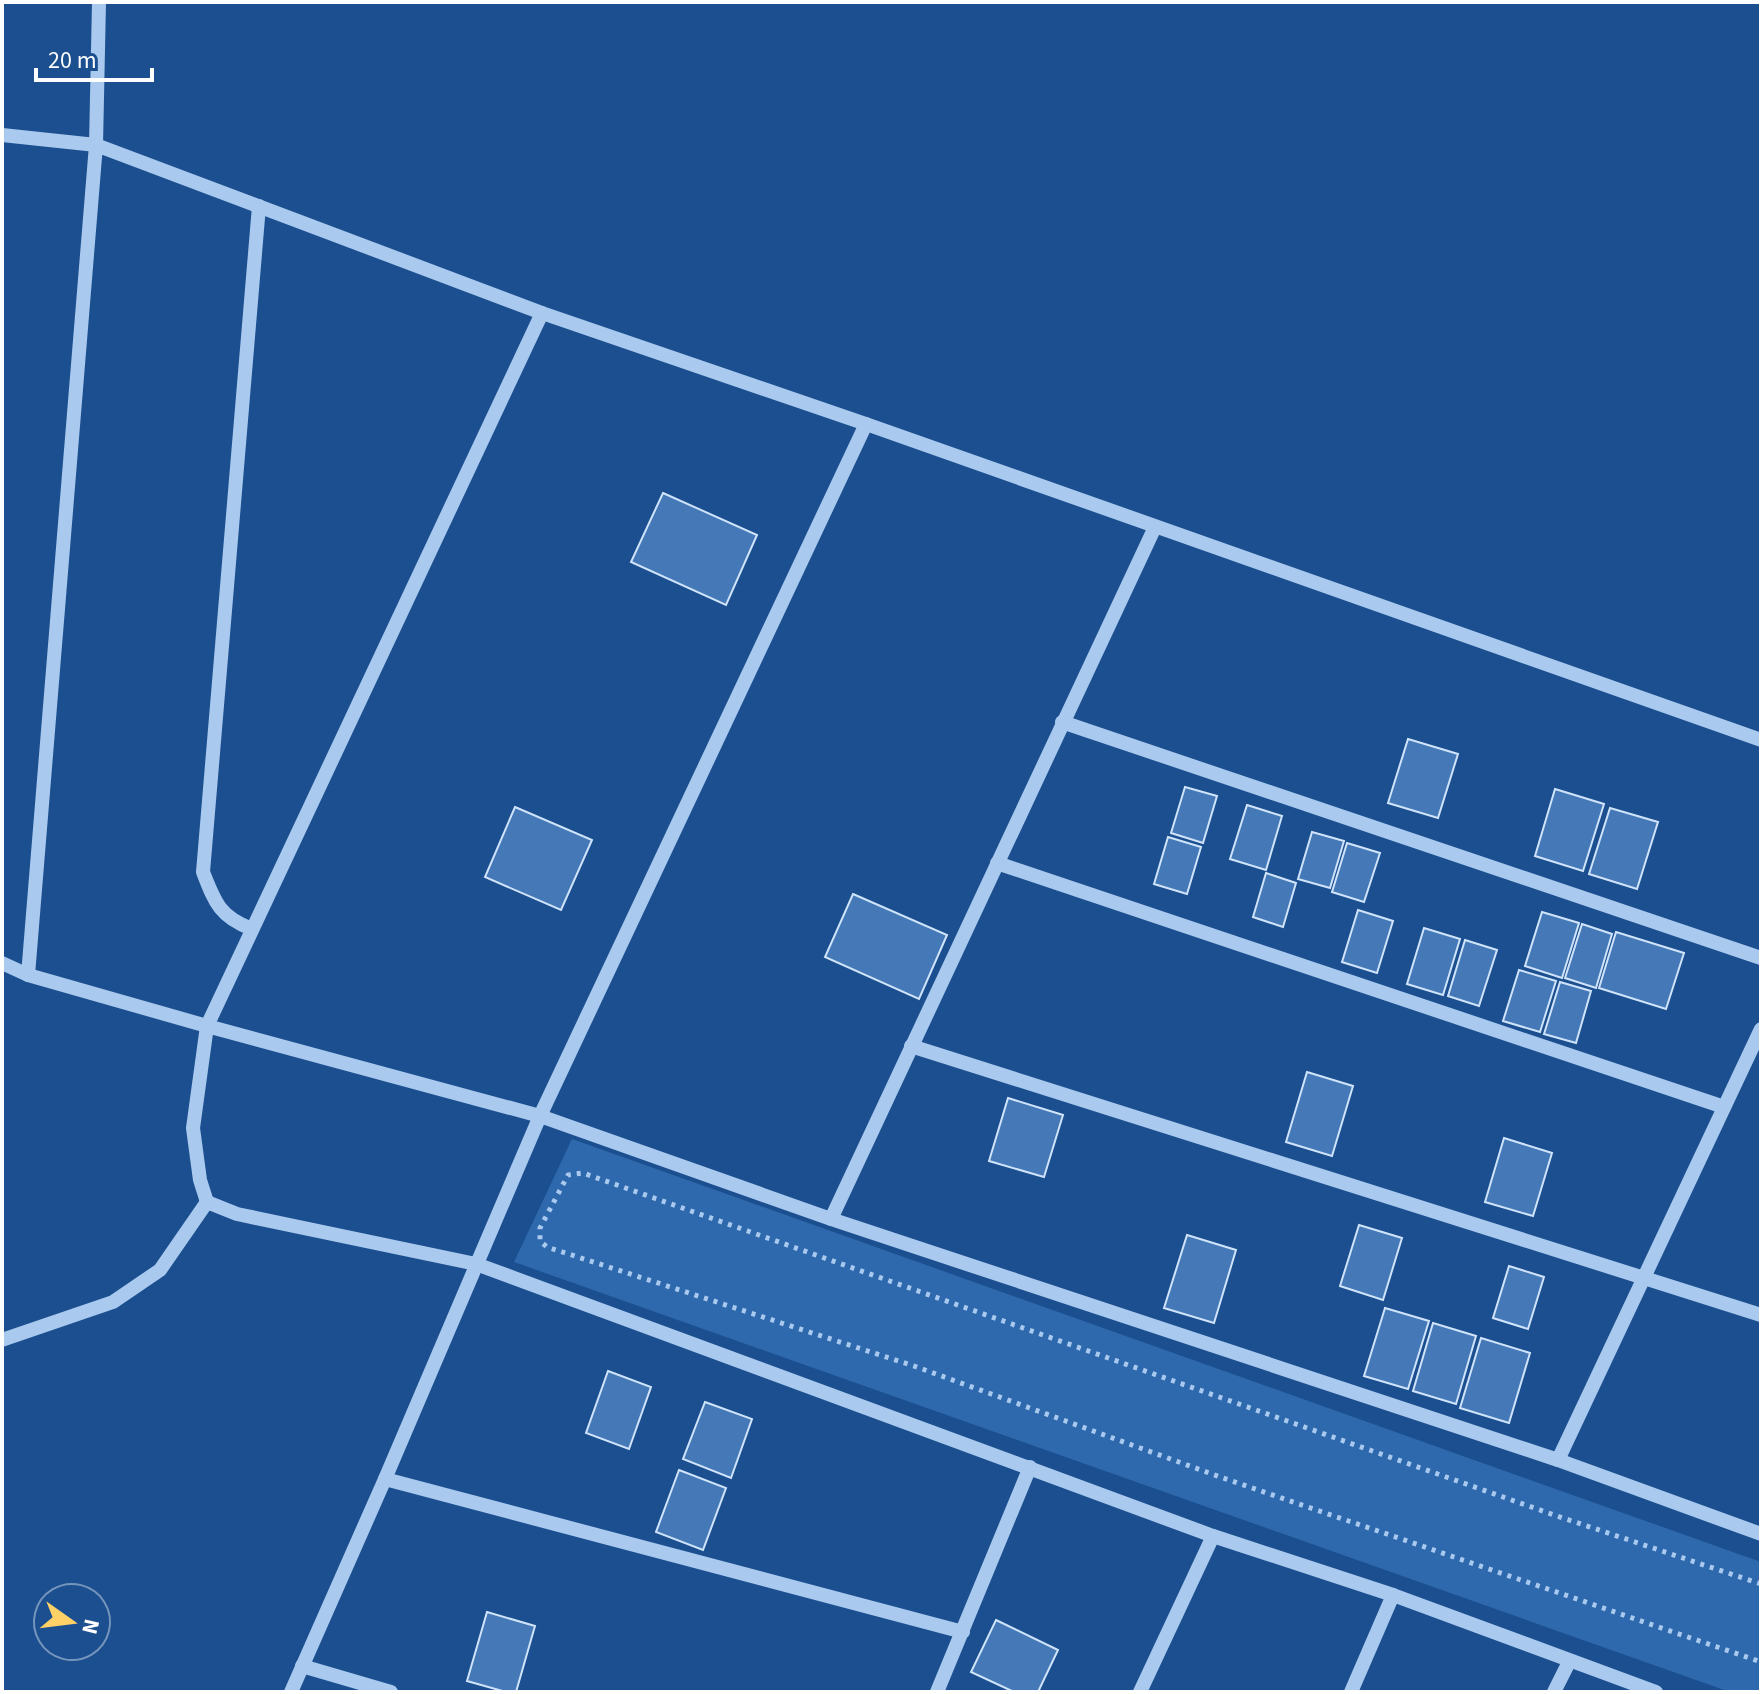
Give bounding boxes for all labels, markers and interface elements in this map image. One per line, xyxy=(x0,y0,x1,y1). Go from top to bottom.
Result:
scale bar xyxy=(36,32,152,82)
text: 20 m xyxy=(48,43,97,78)
north arrow xyxy=(32,1582,112,1662)
text: N xyxy=(73,1616,108,1638)

